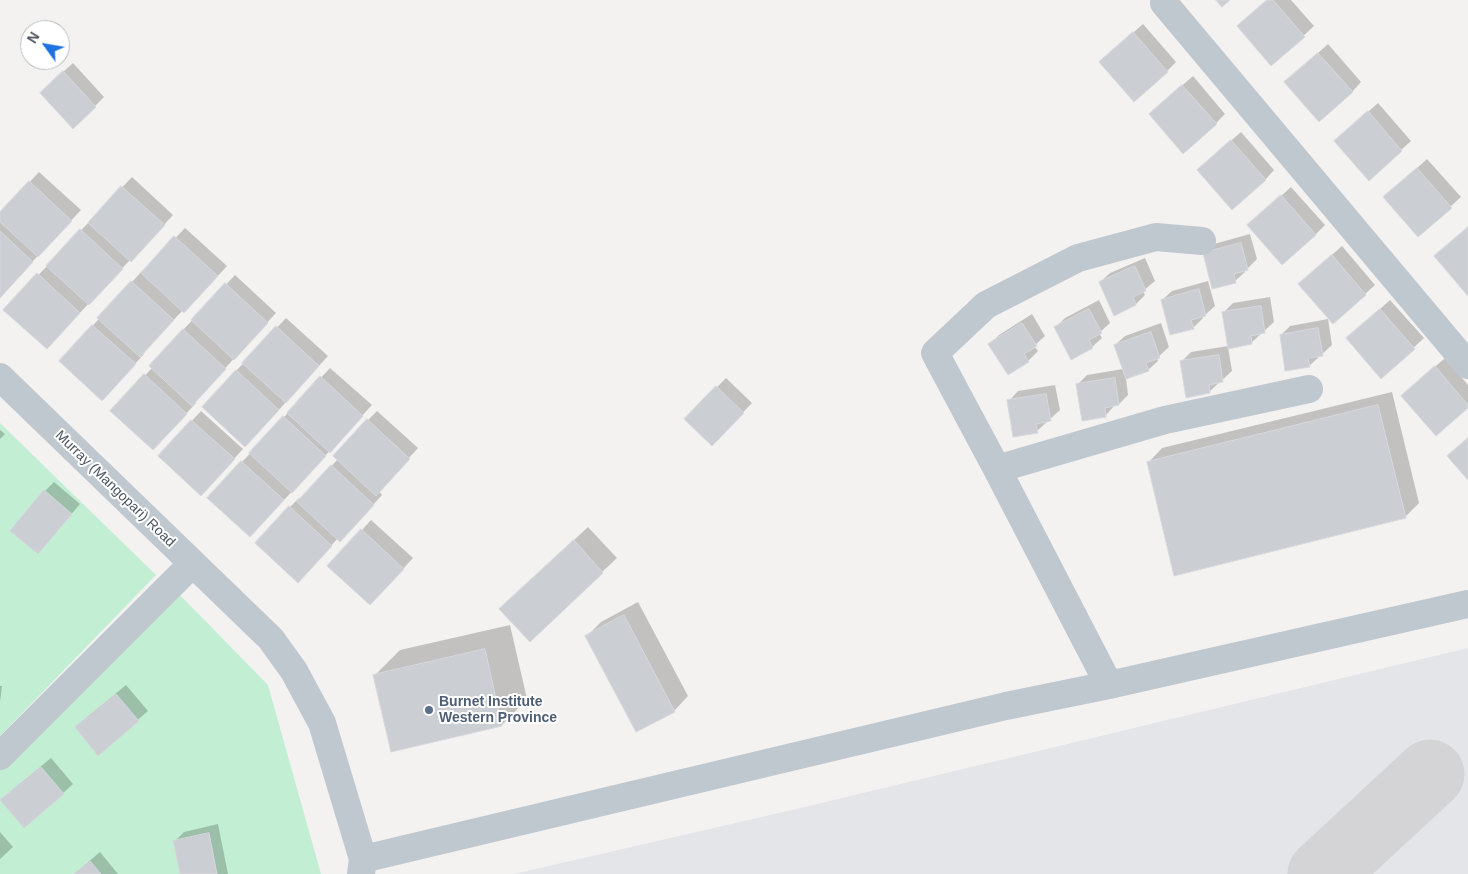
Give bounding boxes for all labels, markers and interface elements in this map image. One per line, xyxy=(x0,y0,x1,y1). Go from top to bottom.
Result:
north arrow xyxy=(20,20,70,70)
text: N xyxy=(24,29,43,46)
street label: Murray (Mangopari) Road xyxy=(52,427,178,551)
place label: Burnet Institute Western Province xyxy=(439,694,557,726)
marker: Burnet Institute Western Province xyxy=(423,704,435,716)

